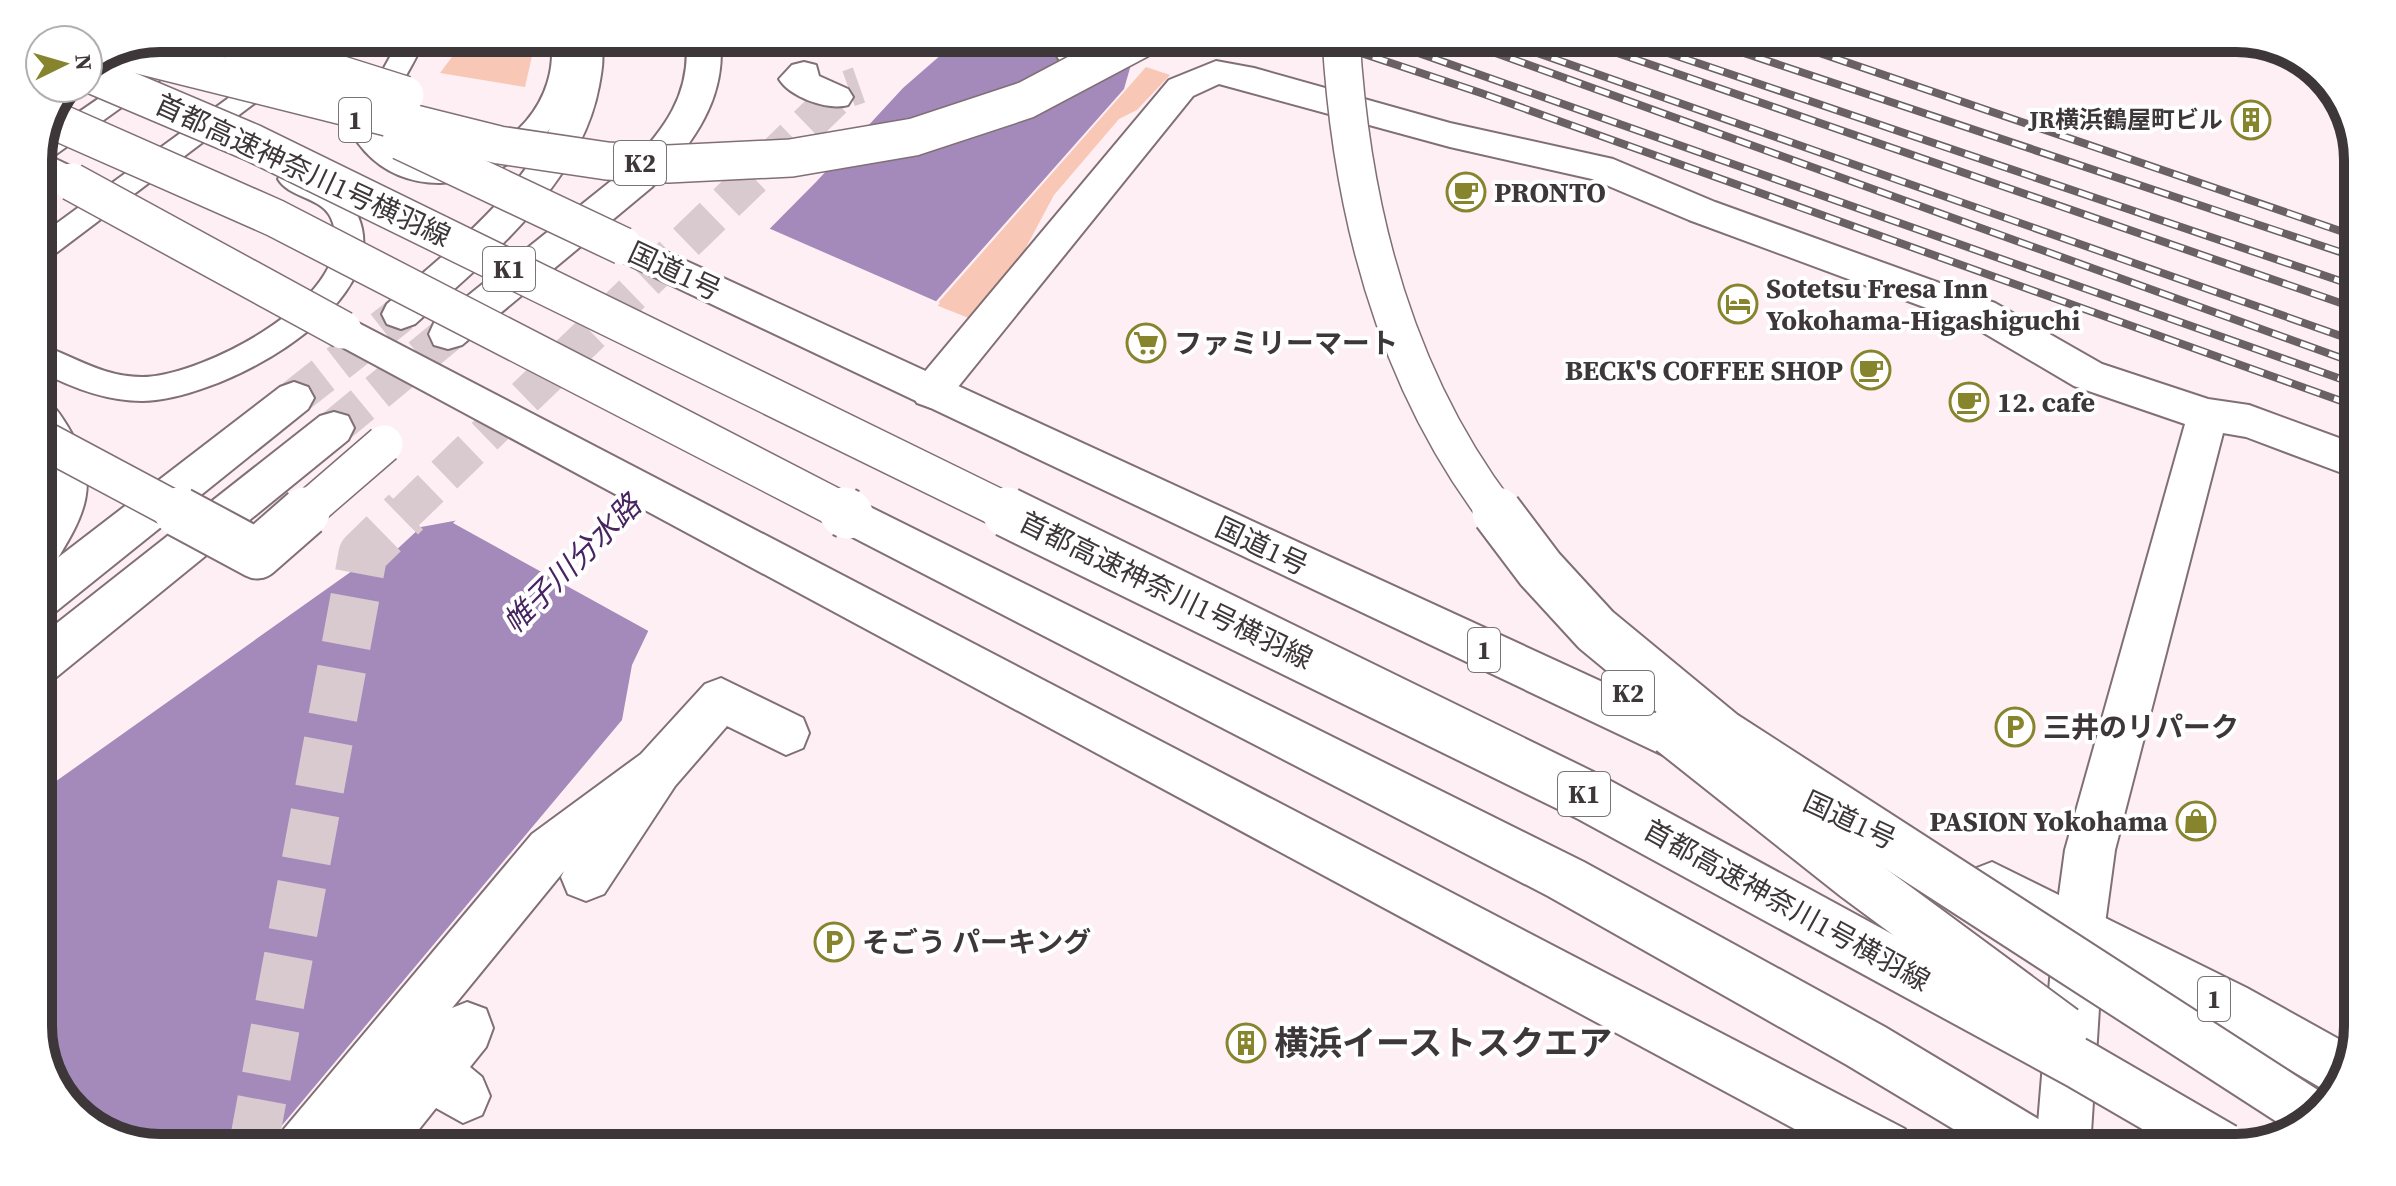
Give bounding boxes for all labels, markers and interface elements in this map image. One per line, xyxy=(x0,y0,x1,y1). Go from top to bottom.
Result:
north arrow xyxy=(24,24,104,104)
text: N xyxy=(68,53,100,72)
street label: 首都高速神奈川1号横羽線 xyxy=(149,85,457,255)
road number: 1 xyxy=(339,98,371,142)
building icon: JR横浜鶴屋町ビル xyxy=(2230,99,2272,141)
place label: JR横浜鶴屋町ビル xyxy=(2027,103,2223,136)
road number: K2 xyxy=(614,141,666,185)
cafe icon: PRONTO xyxy=(1445,171,1487,213)
place label: PRONTO xyxy=(1494,173,1606,211)
street label: 国道1号 xyxy=(623,233,727,309)
road number: K1 xyxy=(483,247,535,291)
place label: Sotetsu Fresa Inn Yokohama-Higashiguchi xyxy=(1766,269,2081,339)
hotel icon: Sotetsu Fresa Inn Yokohama-Higashiguchi xyxy=(1717,283,1759,325)
supermarket icon: ファミリーマート xyxy=(1125,322,1167,364)
place label: ファミリーマート xyxy=(1174,324,1398,362)
cafe icon: BECK'S COFFEE SHOP xyxy=(1850,349,1892,391)
place label: BECK'S COFFEE SHOP xyxy=(1565,351,1843,389)
cafe icon: 12. cafe xyxy=(1948,381,1990,423)
place label: 12. cafe xyxy=(1997,383,2095,421)
water label: 帷子川分水路 xyxy=(494,483,652,642)
street label: 首都高速神奈川1号横羽線 xyxy=(1013,502,1319,678)
street label: 国道1号 xyxy=(1210,508,1314,584)
road number: 1 xyxy=(1468,628,1500,672)
road number: K2 xyxy=(1602,671,1654,715)
parking icon: 三井のリパーク xyxy=(1994,706,2036,748)
place label: 三井のリパーク xyxy=(2043,708,2239,746)
road number: K1 xyxy=(1558,772,1610,816)
street label: 国道1号 xyxy=(1798,782,1902,858)
shop icon: PASION Yokohama xyxy=(2175,800,2217,842)
place label: PASION Yokohama xyxy=(1929,802,2168,840)
street label: 首都高速神奈川1号横羽線 xyxy=(1637,810,1937,1000)
parking icon: そごう パーキング xyxy=(813,921,855,963)
place label: そごう パーキング xyxy=(862,923,1091,961)
road number: 1 xyxy=(2198,977,2230,1021)
place label: 横浜イーストスクエア xyxy=(1274,1020,1612,1066)
building icon: 横浜イーストスクエア xyxy=(1225,1022,1267,1064)

